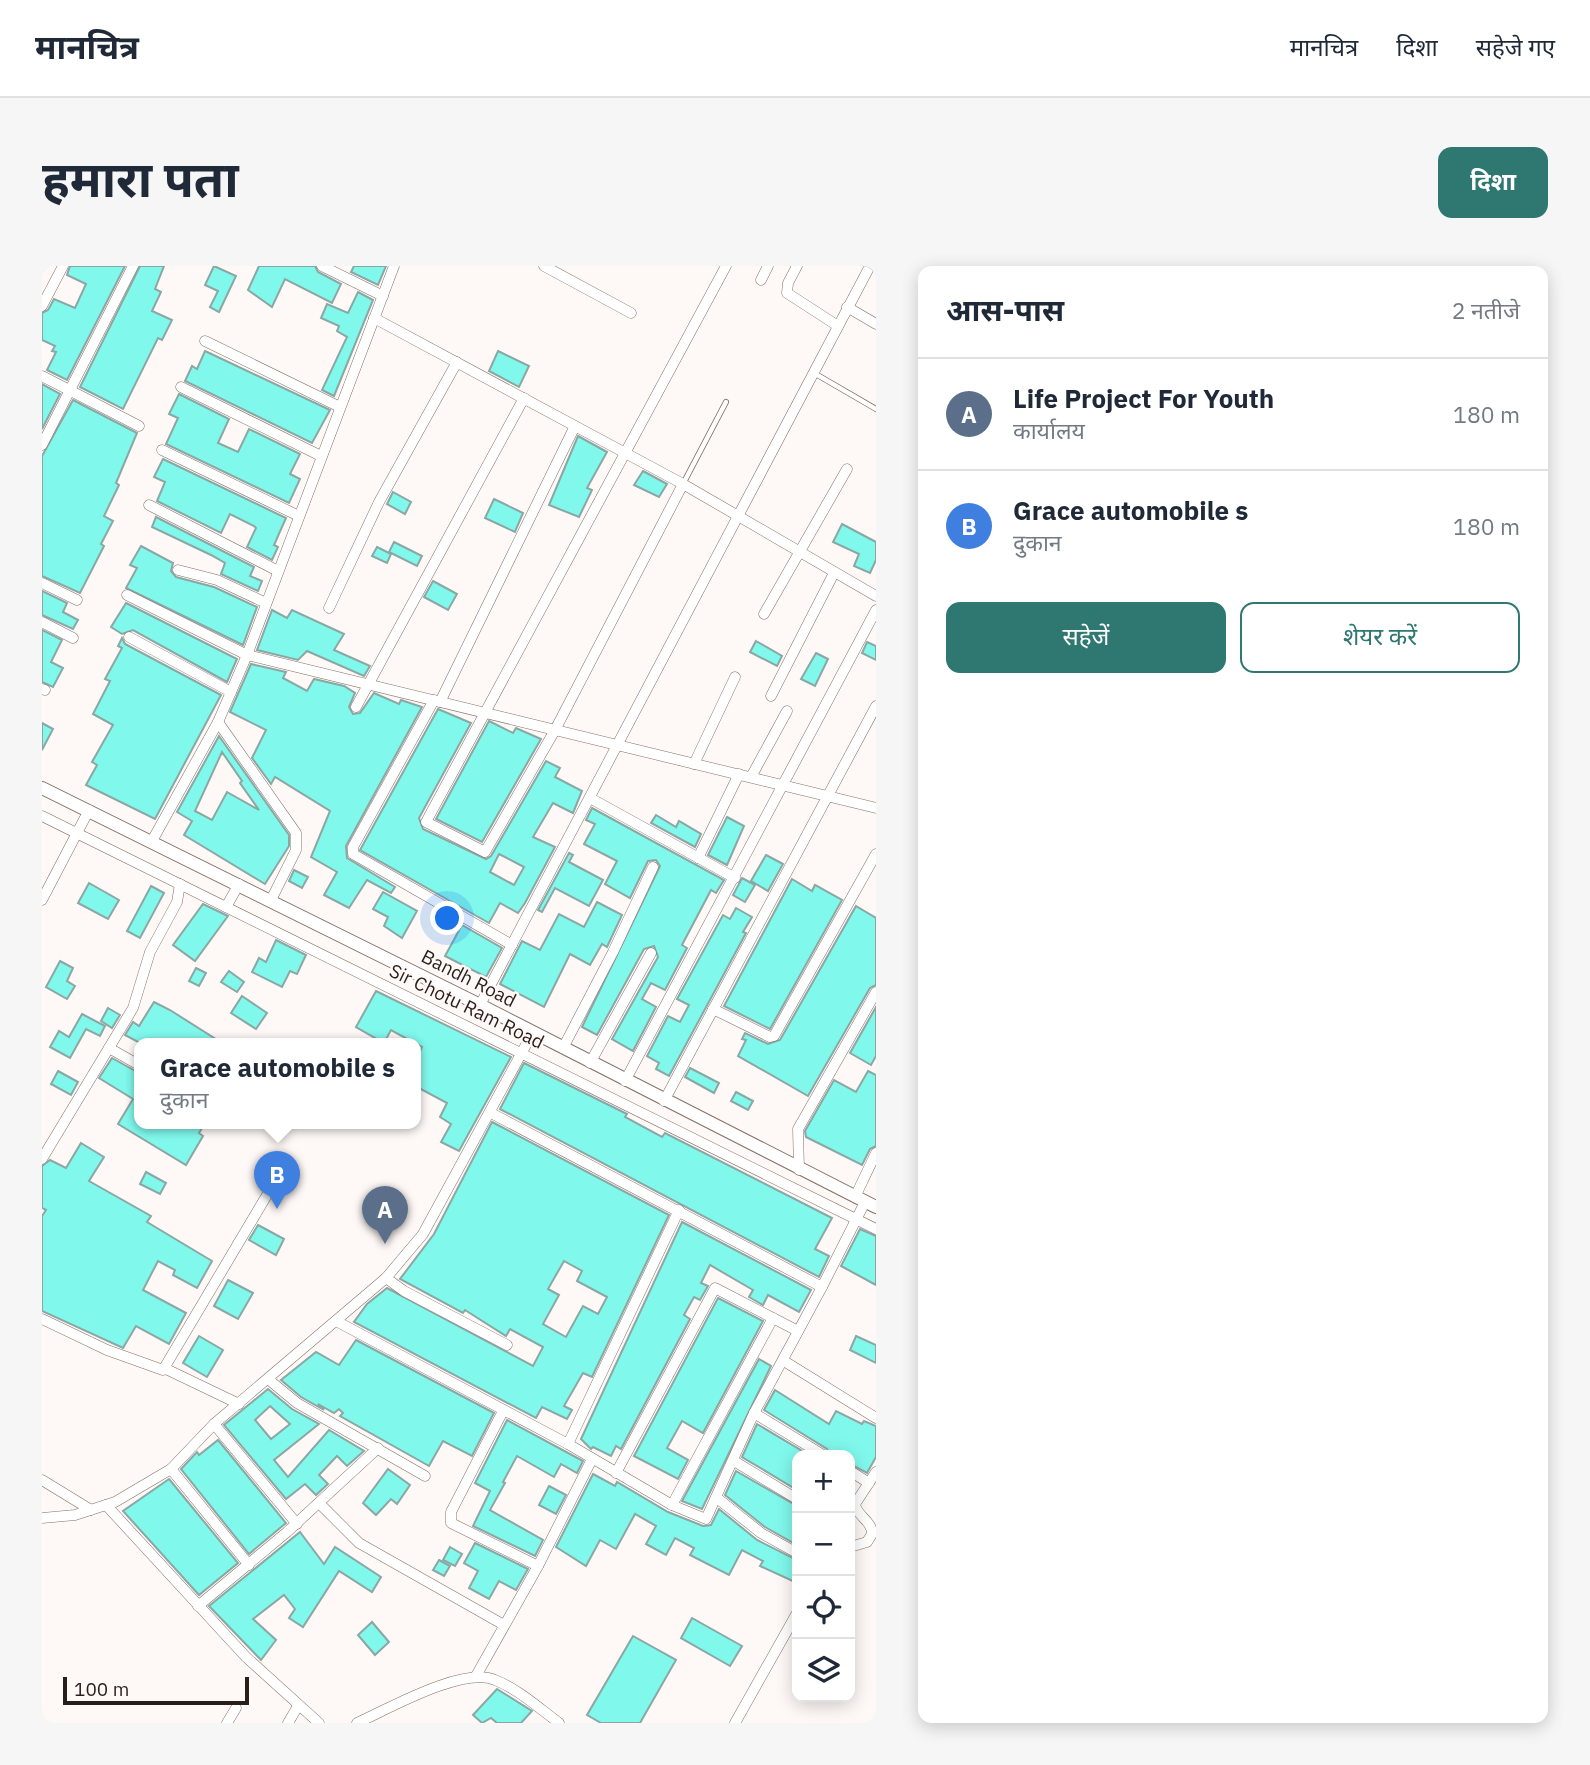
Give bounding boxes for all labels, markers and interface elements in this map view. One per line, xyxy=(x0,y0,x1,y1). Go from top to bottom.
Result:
text: मानचित्र xyxy=(35,25,139,68)
text: मानचित्र xyxy=(1290,31,1358,63)
text: दिशा xyxy=(1396,31,1438,63)
text: सहेजे गए xyxy=(1476,31,1555,63)
text: हमारा पता xyxy=(42,147,239,210)
button: दिशा xyxy=(1438,147,1548,218)
text: आस-पास xyxy=(946,290,1064,329)
text: 2 नतीजे xyxy=(1452,295,1520,325)
text: Life Project For Youth xyxy=(1013,381,1274,415)
text: A xyxy=(961,399,977,429)
text: 180 m xyxy=(1453,399,1520,429)
text: कार्यालय xyxy=(1013,415,1085,445)
text: Grace automobile s xyxy=(1013,493,1248,527)
text: B xyxy=(961,511,977,541)
text: 180 m xyxy=(1453,511,1520,541)
text: दुकान xyxy=(1013,527,1062,557)
button: सहेजें xyxy=(946,602,1226,673)
button: शेयर करें xyxy=(1240,602,1520,673)
your location xyxy=(430,901,464,935)
street label: Bandh Road xyxy=(418,944,520,1012)
street label: Sir Chotu Ram Road xyxy=(386,958,548,1054)
popup xyxy=(134,1038,421,1129)
text: Grace automobile s xyxy=(160,1050,395,1084)
text: दुकान xyxy=(160,1084,208,1114)
pin: B xyxy=(254,1151,300,1209)
pin: A xyxy=(362,1186,408,1244)
map controls xyxy=(792,1450,855,1702)
button: + xyxy=(792,1450,855,1513)
button: − xyxy=(792,1513,855,1576)
button: locate xyxy=(792,1576,855,1639)
button: layers xyxy=(792,1639,855,1702)
scale bar xyxy=(63,1674,248,1706)
text: 100 m xyxy=(74,1677,129,1701)

